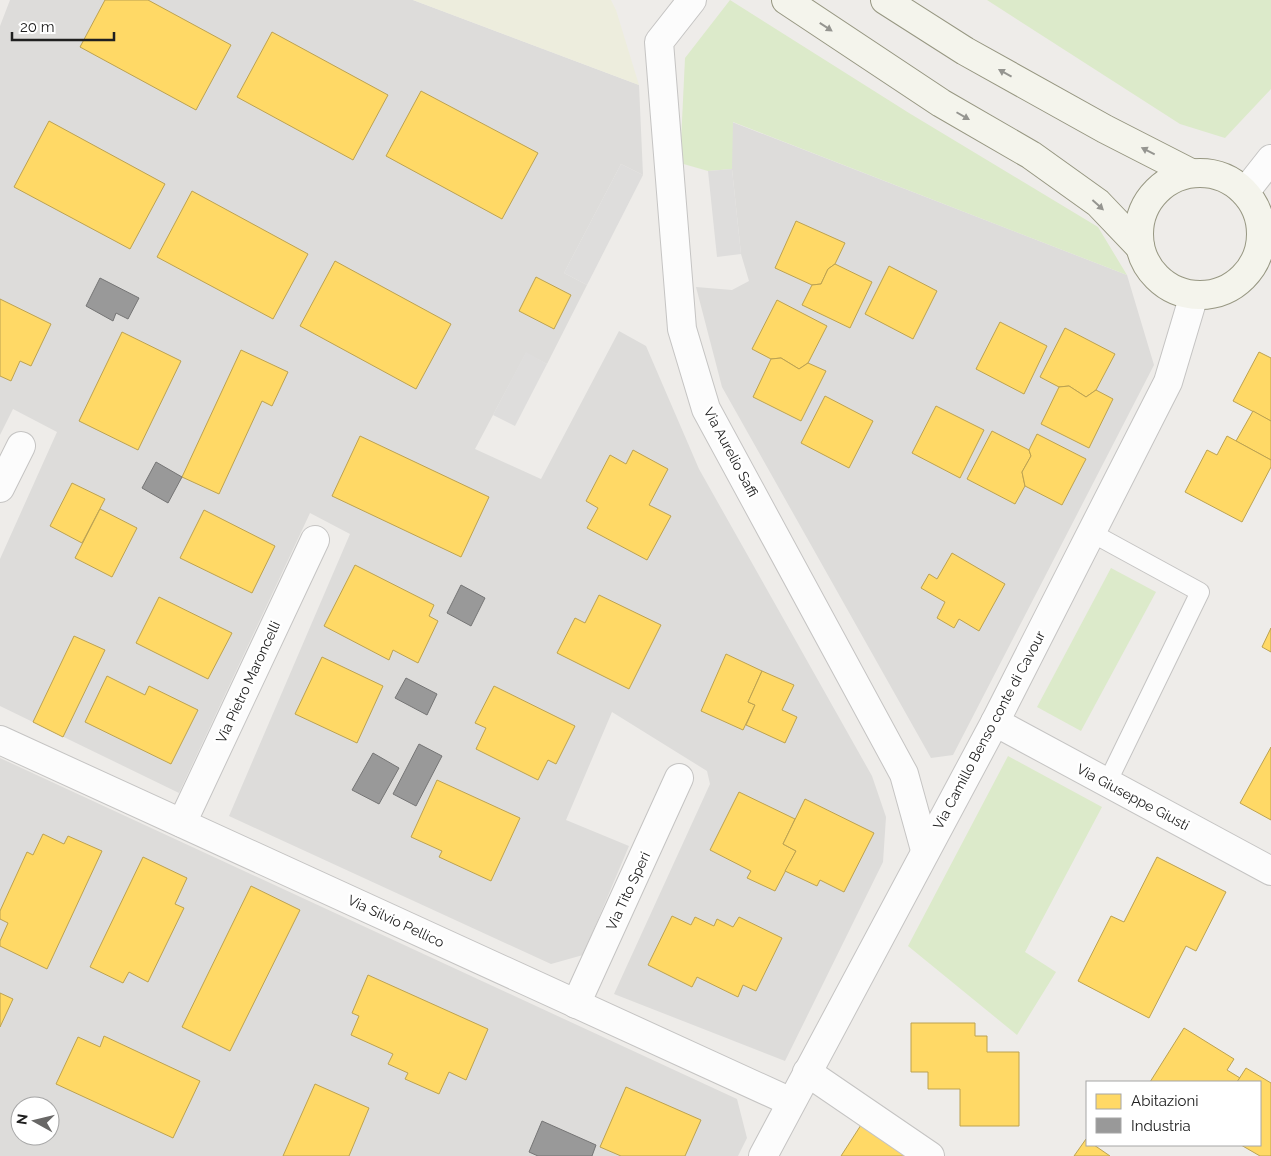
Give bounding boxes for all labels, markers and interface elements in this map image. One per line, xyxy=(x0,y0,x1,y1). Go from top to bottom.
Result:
scale bar xyxy=(12,10,115,42)
text: 20 m xyxy=(20,18,55,36)
one-way arrow xyxy=(820,23,833,32)
one-way arrow xyxy=(998,69,1012,78)
one-way arrow xyxy=(956,111,969,120)
one-way arrow xyxy=(1140,147,1155,155)
one-way arrow xyxy=(1092,199,1104,211)
street label: Via Aurelio Saffi xyxy=(701,405,761,499)
street label: Via Pietro Maroncelli xyxy=(213,619,283,745)
street label: Via Camillo Benso conte di Cavour xyxy=(930,628,1048,832)
street label: Via Giuseppe Giusti xyxy=(1074,761,1192,833)
street label: Via Tito Speri xyxy=(603,849,653,933)
street label: Via Silvio Pellico xyxy=(345,892,447,950)
legend xyxy=(1086,1081,1261,1146)
text: Abitazioni xyxy=(1131,1092,1198,1110)
north arrow xyxy=(10,1096,60,1146)
text: N xyxy=(13,1113,31,1126)
text: Industria xyxy=(1131,1117,1191,1135)

